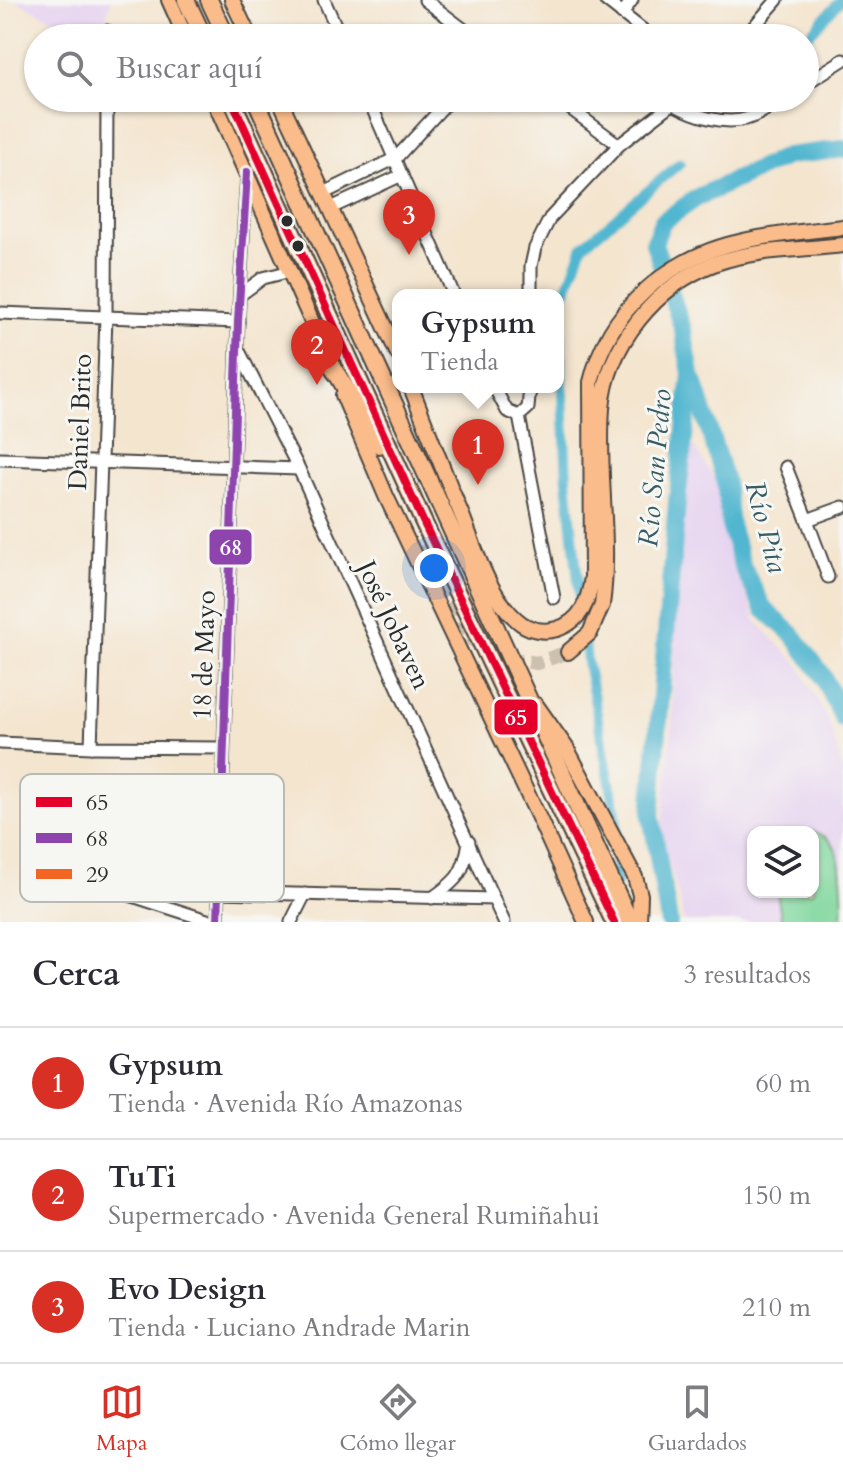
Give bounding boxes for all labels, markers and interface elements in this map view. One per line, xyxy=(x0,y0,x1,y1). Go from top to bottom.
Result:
search box xyxy=(24,24,819,112)
icon: search xyxy=(52,46,96,90)
text: Buscar aquí xyxy=(116,48,262,89)
pin: 3 xyxy=(383,189,435,255)
unlabelled marker xyxy=(279,213,295,229)
unlabelled marker xyxy=(290,238,306,254)
popup xyxy=(392,289,564,393)
text: Gypsum xyxy=(421,303,535,344)
pin: 2 xyxy=(291,319,343,385)
text: Tienda xyxy=(421,344,499,379)
street label: Daniel Brito xyxy=(60,353,100,491)
water label: Río San Pedro xyxy=(629,387,681,549)
pin: 1 xyxy=(452,419,504,485)
water label: Río Pita xyxy=(736,477,796,577)
line badge: 68 xyxy=(208,528,253,566)
text: 68 xyxy=(220,533,242,563)
your location xyxy=(414,548,454,588)
street label: José Jobaven xyxy=(347,551,439,695)
street label: 18 de Mayo xyxy=(184,590,224,720)
line badge: 65 xyxy=(493,698,539,736)
text: 65 xyxy=(505,703,527,733)
legend xyxy=(20,774,284,902)
text: 65 xyxy=(86,788,109,818)
text: 68 xyxy=(86,824,109,854)
map controls xyxy=(747,826,819,898)
button: layers xyxy=(747,826,819,898)
text: 29 xyxy=(86,860,109,890)
text: Cerca xyxy=(32,951,120,997)
text: 3 resultados xyxy=(684,957,811,992)
text: Gypsum xyxy=(108,1045,223,1086)
text: 1 xyxy=(51,1066,65,1101)
text: 60 m xyxy=(755,1066,811,1101)
text: Tienda · Avenida Río Amazonas xyxy=(108,1086,463,1121)
text: TuTi xyxy=(108,1157,176,1198)
text: 2 xyxy=(51,1178,65,1213)
text: 150 m xyxy=(742,1178,811,1213)
text: Supermercado · Avenida General Rumiñahui xyxy=(108,1198,600,1233)
text: Evo Design xyxy=(108,1269,266,1310)
text: 3 xyxy=(51,1290,65,1325)
text: 210 m xyxy=(742,1290,811,1325)
text: Tienda · Luciano Andrade Marin xyxy=(108,1310,471,1345)
tab: Mapa xyxy=(96,1380,147,1458)
tab: Cómo llegar xyxy=(340,1380,456,1458)
tab: Guardados xyxy=(648,1380,747,1458)

